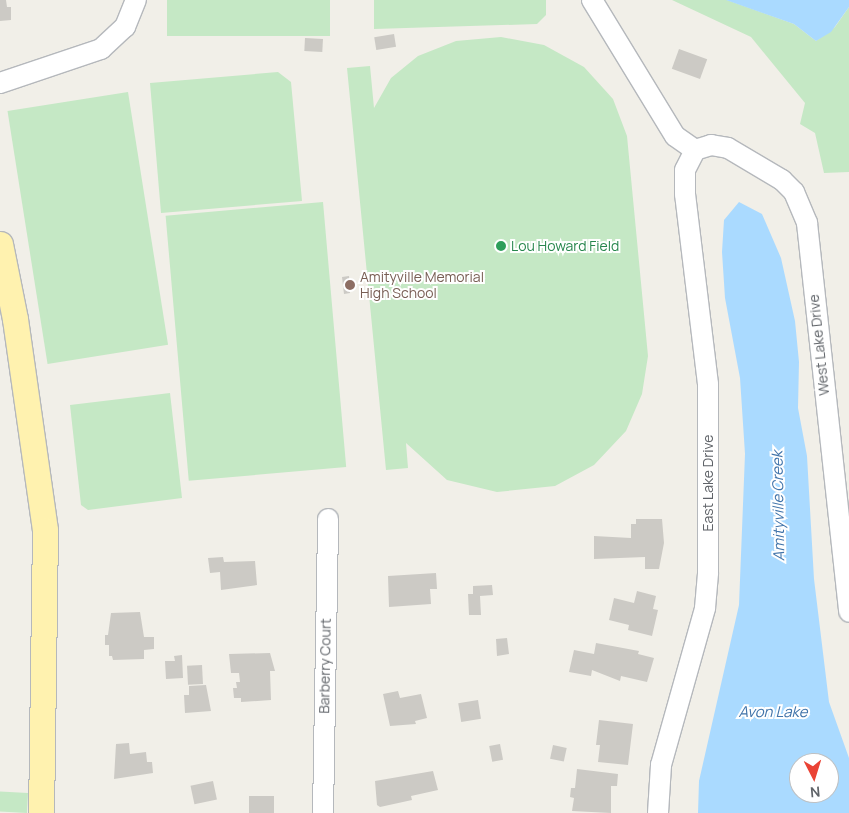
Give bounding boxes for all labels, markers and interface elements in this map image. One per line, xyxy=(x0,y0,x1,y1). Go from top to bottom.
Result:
place label: Lou Howard Field xyxy=(511,238,619,254)
marker: Lou Howard Field xyxy=(495,240,507,252)
place label: Amityville Memorial High School xyxy=(360,269,484,302)
marker: Amityville Memorial High School xyxy=(344,279,356,291)
street label: West Lake Drive xyxy=(805,294,833,396)
street label: East Lake Drive xyxy=(700,435,716,531)
water label: Amityville Creek xyxy=(768,451,788,561)
street label: Barberry Court xyxy=(316,618,334,714)
water label: Avon Lake xyxy=(738,703,808,721)
north arrow xyxy=(789,753,839,803)
text: N xyxy=(809,783,821,802)

